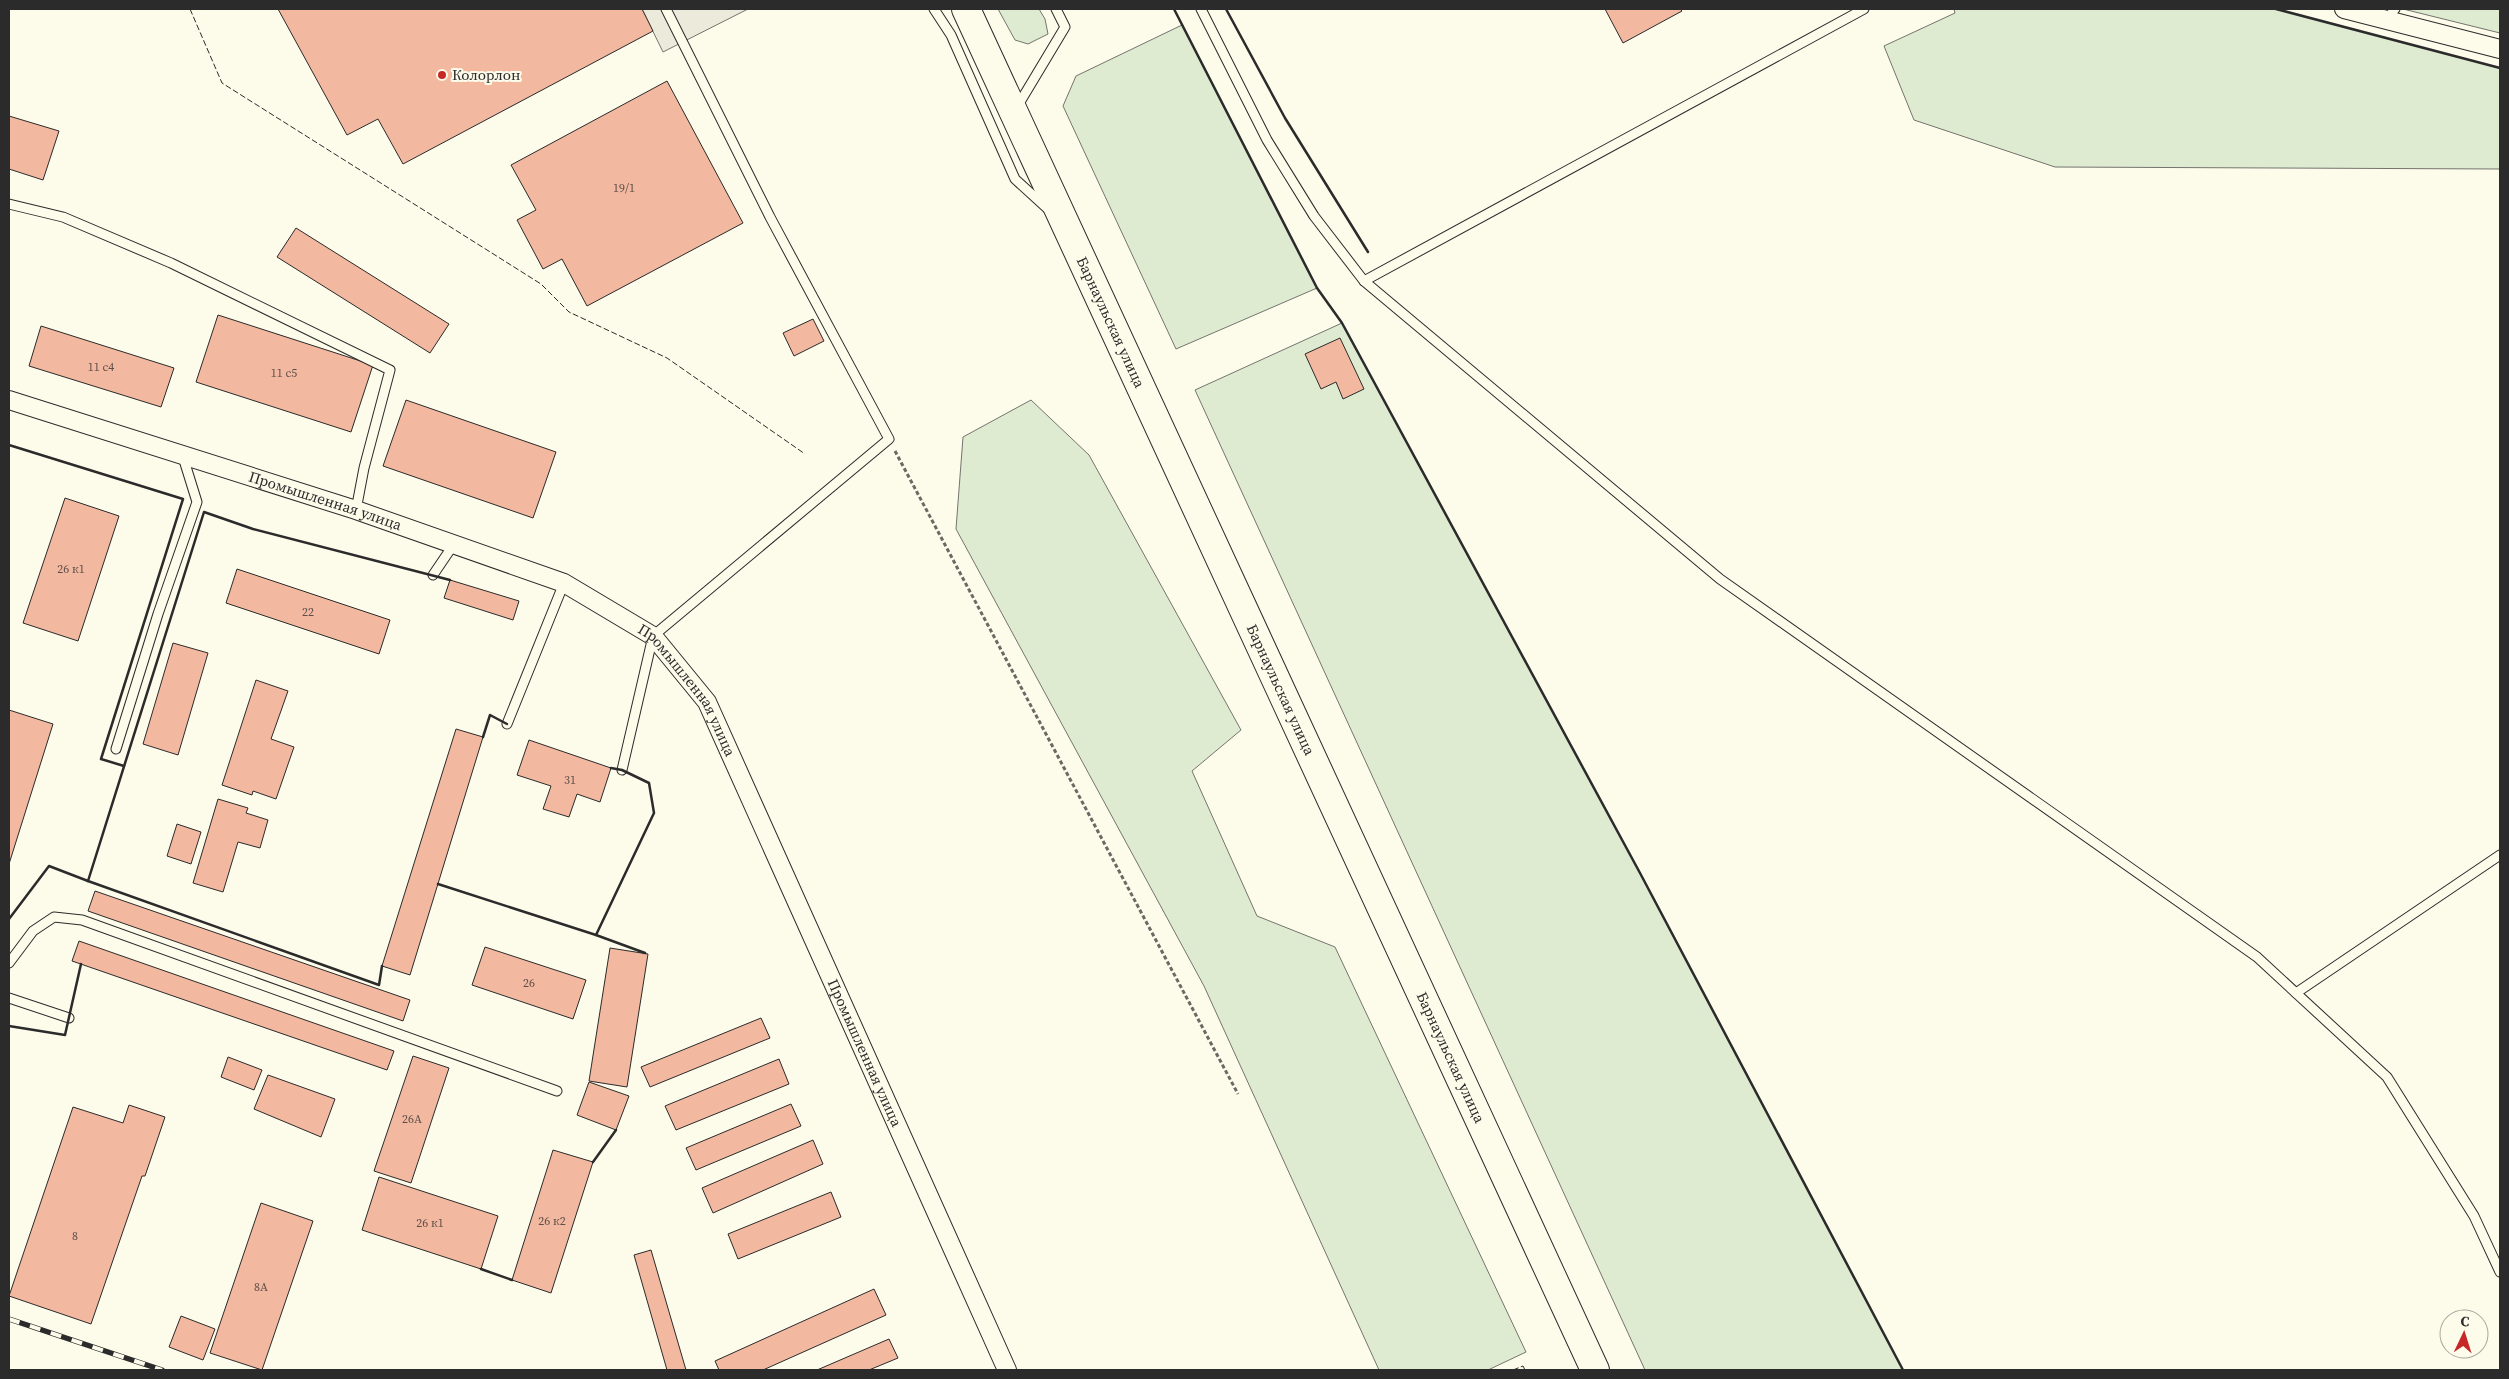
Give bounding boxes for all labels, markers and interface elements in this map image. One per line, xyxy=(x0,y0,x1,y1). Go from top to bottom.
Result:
place label: Колорлон xyxy=(452,64,521,85)
marker: Колорлон xyxy=(436,69,448,81)
house number: 19/1 xyxy=(613,180,635,196)
street label: Барнаульская улица xyxy=(1072,253,1151,391)
house number: 11 с4 xyxy=(88,359,114,375)
house number: 11 с5 xyxy=(271,365,297,381)
street label: Промышленная улица xyxy=(246,466,405,535)
house number: 26 к1 xyxy=(57,561,85,577)
house number: 22 xyxy=(302,604,314,620)
street label: Промышленная улица xyxy=(634,618,741,760)
street label: Барнаульская улица xyxy=(1242,621,1321,759)
house number: 31 xyxy=(564,772,576,788)
house number: 26 xyxy=(523,975,535,991)
street label: Промышленная улица xyxy=(823,976,908,1130)
street label: Барнаульская улица xyxy=(1412,988,1491,1127)
house number: 26А xyxy=(402,1111,422,1127)
house number: 26 к2 xyxy=(538,1213,566,1229)
house number: 26 к1 xyxy=(416,1215,444,1231)
house number: 8 xyxy=(72,1228,78,1244)
house number: 8А xyxy=(254,1279,268,1295)
north arrow xyxy=(2439,1309,2489,1359)
text: С xyxy=(2460,1311,2470,1331)

